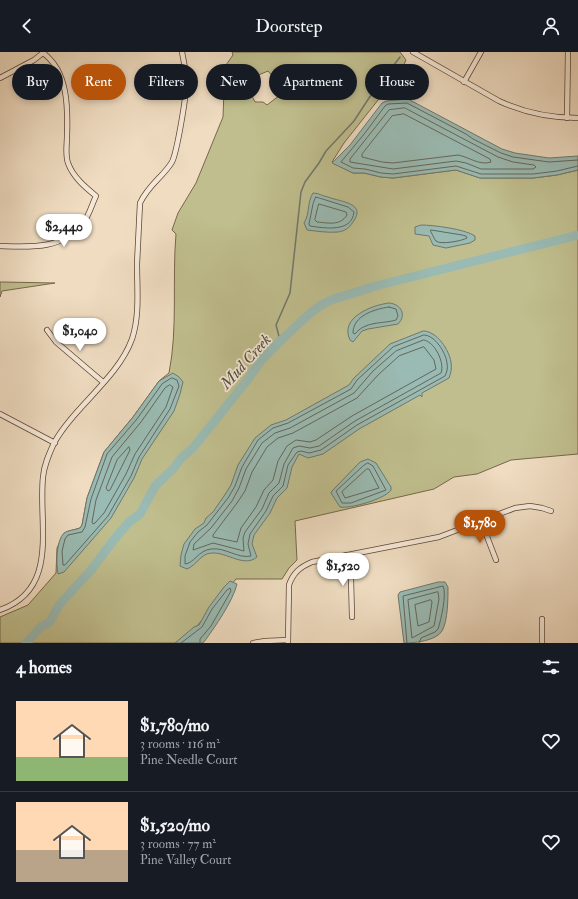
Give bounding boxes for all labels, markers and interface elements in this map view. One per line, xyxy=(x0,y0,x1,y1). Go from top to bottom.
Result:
icon: back xyxy=(16,15,38,37)
text: Doorstep xyxy=(255,15,323,38)
icon: person xyxy=(540,15,562,37)
chip: Buy xyxy=(12,64,63,100)
chip: Rent xyxy=(71,64,126,100)
chip: Filters xyxy=(134,64,198,100)
chip: New xyxy=(206,64,261,100)
chip: Apartment xyxy=(269,64,357,100)
chip: House xyxy=(365,64,429,100)
pin: $2,440 xyxy=(31,214,97,248)
text: $2,440 xyxy=(45,219,83,235)
pin: $1,040 xyxy=(47,318,113,352)
text: $1,040 xyxy=(62,323,98,339)
water label: Mud Creek xyxy=(215,330,276,394)
pin: $1,780 xyxy=(447,510,513,544)
text: $1,780 xyxy=(463,515,497,531)
pin: $1,520 xyxy=(310,553,376,587)
text: $1,520 xyxy=(326,558,360,574)
icon: filters xyxy=(540,656,562,678)
text: 4 homes xyxy=(16,657,72,678)
text: $1,780/mo xyxy=(140,715,209,736)
icon: home xyxy=(48,717,96,765)
icon: heart xyxy=(540,730,562,752)
text: 3 rooms · 116 m² xyxy=(140,736,220,752)
text: Pine Needle Court xyxy=(140,752,238,768)
text: $1,520/mo xyxy=(140,815,210,836)
icon: home xyxy=(48,818,96,866)
icon: heart xyxy=(540,831,562,853)
text: 3 rooms · 77 m² xyxy=(140,836,216,852)
text: Pine Valley Court xyxy=(140,852,231,868)

